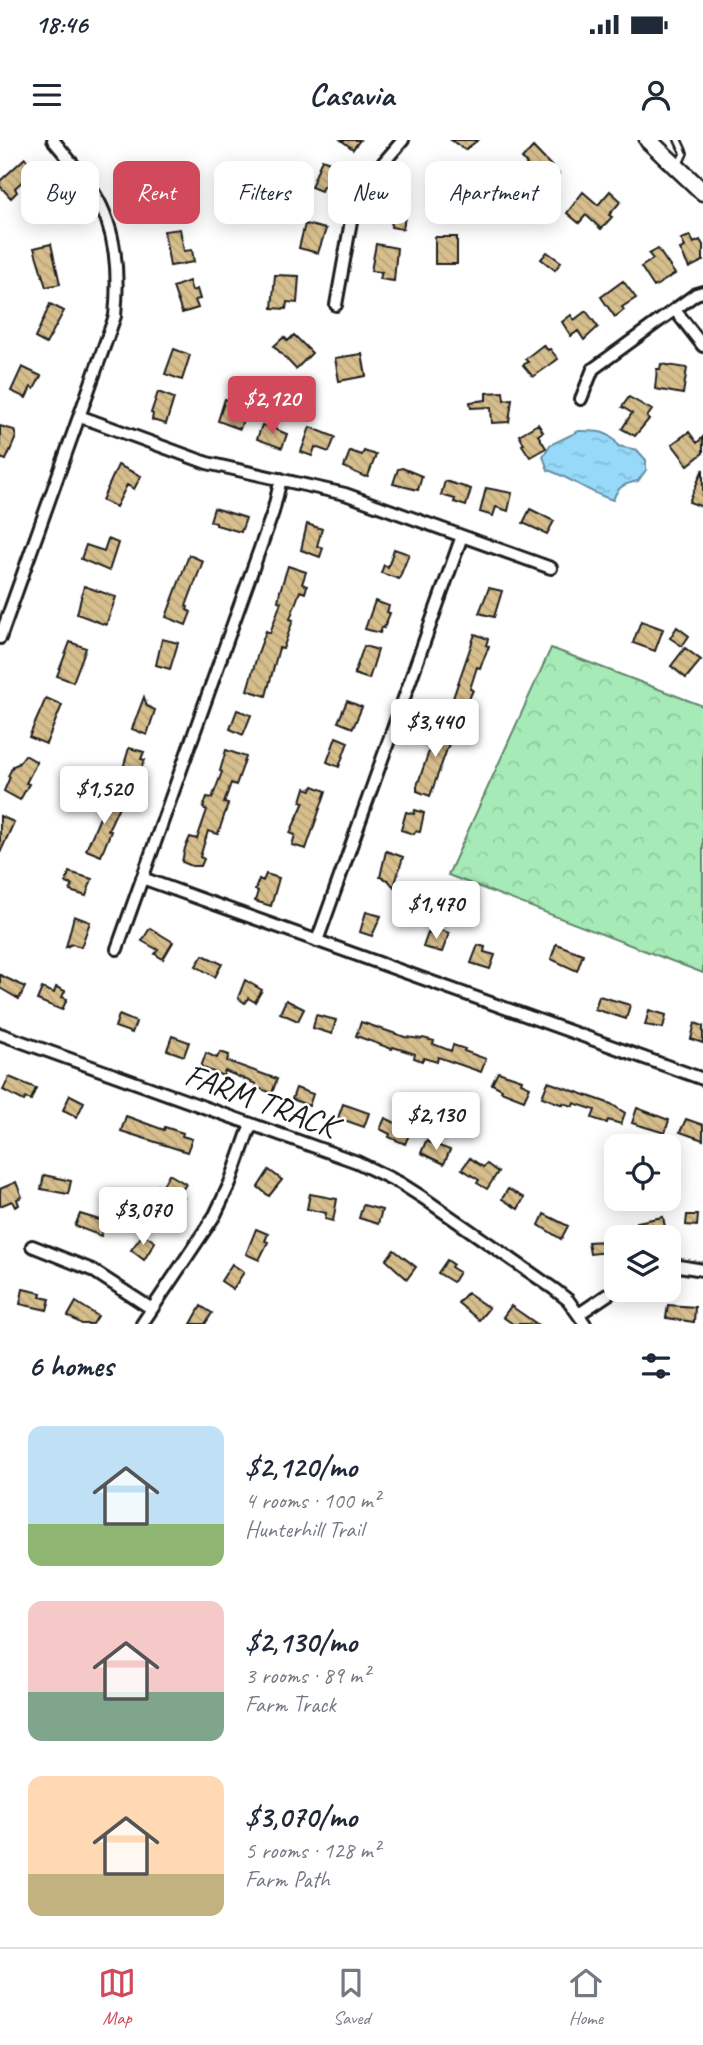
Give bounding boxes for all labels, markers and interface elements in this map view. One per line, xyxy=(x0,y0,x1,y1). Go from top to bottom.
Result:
text: 18:46 xyxy=(35,8,88,41)
text: Casavia xyxy=(309,74,394,115)
icon: menu xyxy=(28,76,66,114)
icon: person xyxy=(637,76,675,114)
chip: Buy xyxy=(21,161,99,224)
chip: Rent xyxy=(113,161,200,224)
chip: Filters xyxy=(214,161,314,224)
chip: New xyxy=(328,161,411,224)
chip: Apartment xyxy=(425,161,561,224)
pin: $2,120 xyxy=(215,376,329,436)
text: $2,120 xyxy=(244,384,300,413)
pin: $3,440 xyxy=(378,700,492,759)
text: $3,440 xyxy=(407,707,463,736)
pin: $1,520 xyxy=(47,766,161,826)
text: $1,520 xyxy=(76,774,132,803)
pin: $1,470 xyxy=(379,882,493,941)
text: $1,470 xyxy=(408,889,464,918)
street label: FARM TRACK xyxy=(179,1053,349,1149)
pin: $2,130 xyxy=(379,1093,493,1152)
text: $2,130 xyxy=(408,1100,464,1129)
map controls xyxy=(604,1134,681,1302)
button: locate xyxy=(604,1134,681,1211)
pin: $3,070 xyxy=(86,1188,200,1247)
text: $3,070 xyxy=(115,1195,171,1224)
button: layers xyxy=(604,1225,681,1302)
text: 6 homes xyxy=(28,1347,113,1385)
icon: filters xyxy=(637,1347,675,1385)
text: $2,120/mo xyxy=(245,1448,357,1486)
icon: home xyxy=(84,1454,168,1538)
text: 4 rooms · 100 m² xyxy=(245,1486,380,1515)
text: Hunterhill Trail xyxy=(245,1515,364,1544)
text: $2,130/mo xyxy=(245,1623,357,1661)
icon: home xyxy=(84,1629,168,1713)
text: 3 rooms · 89 m² xyxy=(245,1661,369,1690)
text: Farm Track xyxy=(245,1690,336,1719)
text: $3,070/mo xyxy=(245,1798,357,1836)
icon: home xyxy=(84,1804,168,1888)
text: 5 rooms · 128 m² xyxy=(245,1836,380,1865)
text: Farm Path xyxy=(245,1865,330,1894)
tab: Map xyxy=(98,1964,136,2030)
tab: Saved xyxy=(332,1964,370,2030)
tab: Home xyxy=(567,1964,605,2030)

